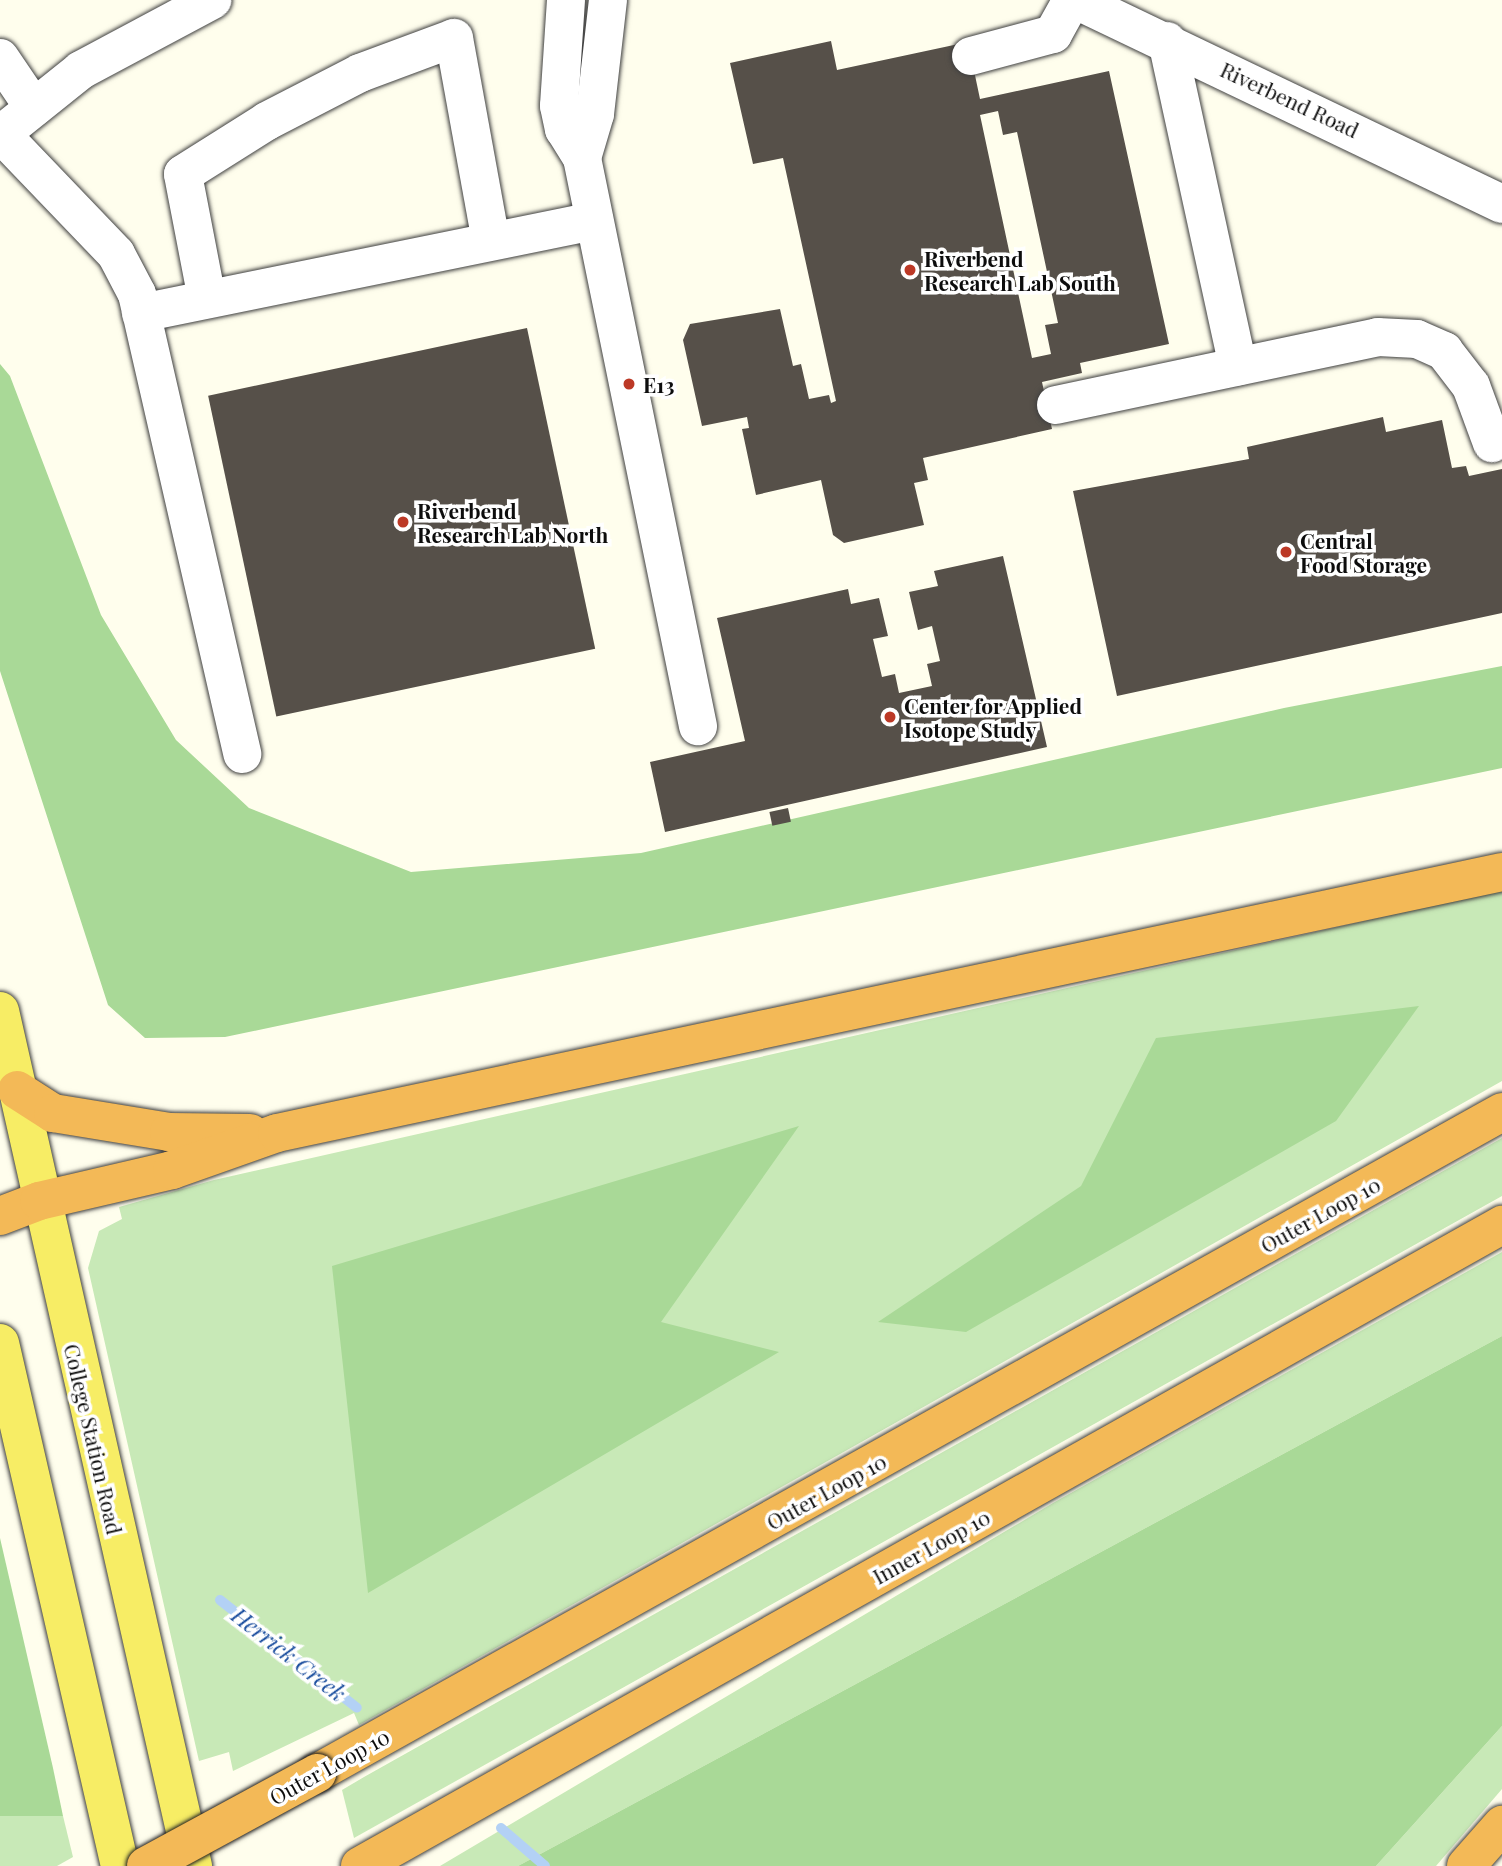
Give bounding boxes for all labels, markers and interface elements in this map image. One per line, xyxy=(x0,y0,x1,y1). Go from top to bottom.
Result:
street label: Riverbend Road xyxy=(1217,56,1363,142)
place label: Riverbend Research Lab South xyxy=(924,245,1116,295)
marker: Riverbend Research Lab South xyxy=(902,262,918,278)
place label: E13 xyxy=(643,371,674,397)
marker: E13 xyxy=(621,376,637,392)
place label: Riverbend Research Lab North xyxy=(417,497,608,547)
marker: Riverbend Research Lab North xyxy=(395,514,411,530)
place label: Central Food Storage xyxy=(1300,527,1427,577)
marker: Central Food Storage xyxy=(1278,544,1294,560)
place label: Center for Applied Isotope Study xyxy=(904,692,1084,742)
marker: Center for Applied Isotope Study xyxy=(882,709,898,725)
street label: Outer Loop 10 xyxy=(1255,1171,1385,1257)
street label: College Station Road xyxy=(60,1341,128,1537)
street label: Outer Loop 10 xyxy=(761,1448,891,1534)
street label: Inner Loop 10 xyxy=(868,1503,994,1589)
water label: Herrick Creek xyxy=(226,1601,352,1707)
street label: Outer Loop 10 xyxy=(264,1723,394,1809)

